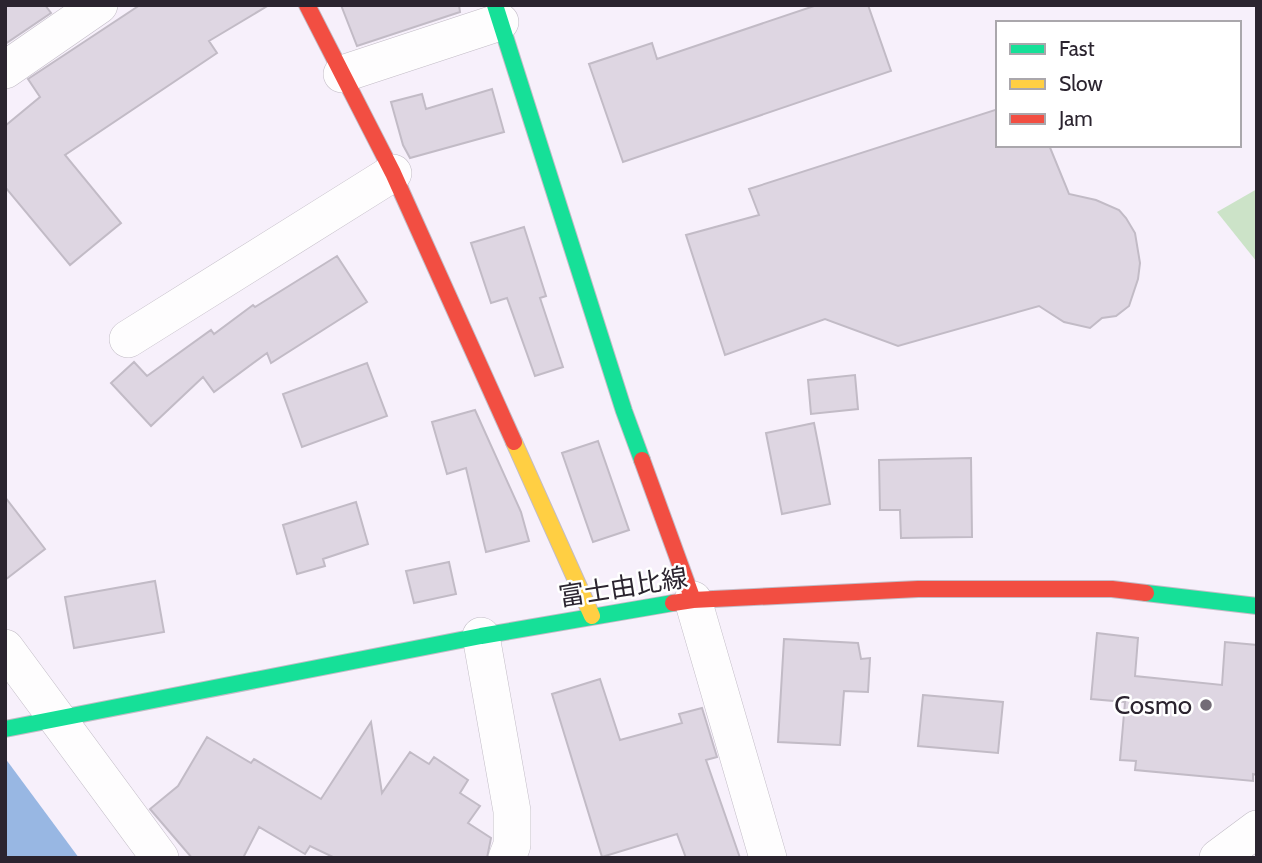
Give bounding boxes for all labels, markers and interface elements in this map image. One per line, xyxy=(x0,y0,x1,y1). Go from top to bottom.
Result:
legend xyxy=(996,21,1241,147)
text: Fast xyxy=(1059,36,1095,61)
text: Slow xyxy=(1059,71,1103,96)
text: Jam xyxy=(1058,106,1093,131)
street label: 富士由比線 xyxy=(556,561,690,613)
place label: Cosmo xyxy=(1114,689,1192,721)
marker: Cosmo xyxy=(1198,697,1214,713)

